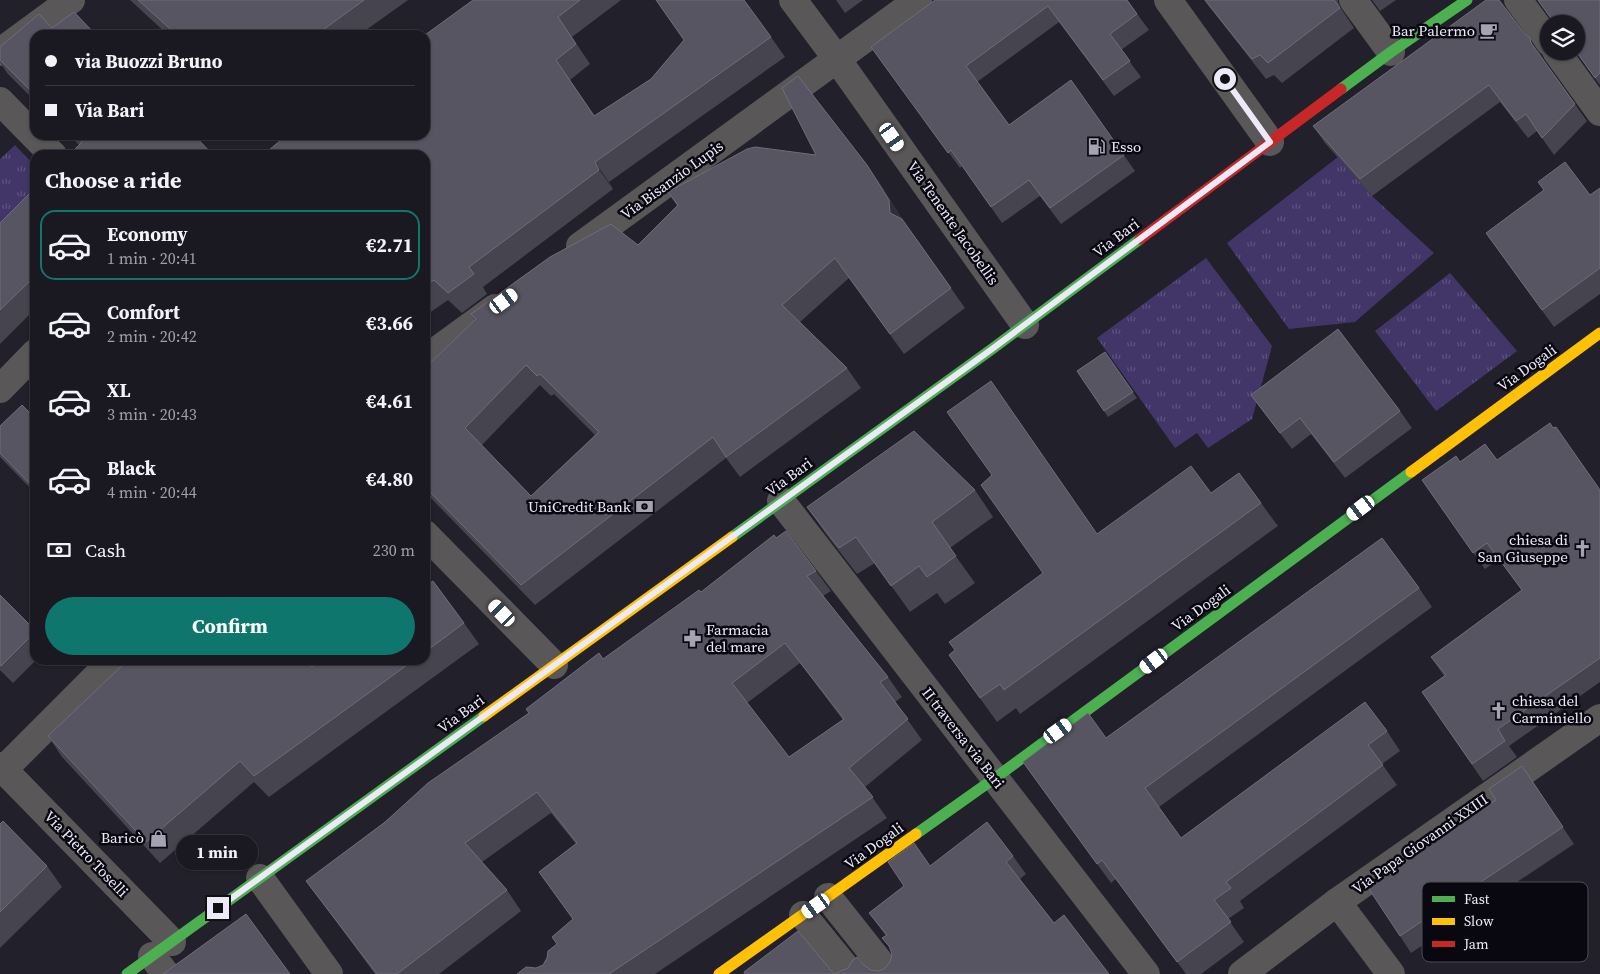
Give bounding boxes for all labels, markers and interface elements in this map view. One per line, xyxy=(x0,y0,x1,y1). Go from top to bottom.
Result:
map controls xyxy=(1540,15,1585,60)
button: layers xyxy=(1540,15,1585,60)
place label: Bar Palermo xyxy=(1391,20,1475,41)
cafe icon: Bar Palermo xyxy=(1479,21,1499,41)
text: via Buozzi Bruno xyxy=(75,48,222,74)
route start xyxy=(1214,68,1236,90)
text: Via Bari xyxy=(75,97,144,123)
car xyxy=(877,120,906,154)
street label: Via Bisanzio Lupis xyxy=(616,135,727,224)
place label: Esso xyxy=(1111,136,1141,157)
fuel station icon: Esso xyxy=(1087,137,1107,157)
street label: Via Tenente Jacobellis xyxy=(903,157,1004,289)
text: Choose a ride xyxy=(45,165,182,195)
street label: Via Bari xyxy=(1088,213,1143,262)
text: Economy xyxy=(107,221,188,247)
icon: car xyxy=(47,223,92,268)
text: €2.71 xyxy=(366,232,413,258)
text: 1 min · 20:41 xyxy=(107,247,197,269)
car xyxy=(487,286,520,316)
text: Comfort xyxy=(107,299,180,325)
icon: car xyxy=(47,301,92,346)
text: €3.66 xyxy=(366,310,413,336)
text: 2 min · 20:42 xyxy=(107,325,197,347)
street label: Via Dogali xyxy=(1493,339,1560,396)
text: XL xyxy=(107,377,130,403)
icon: car xyxy=(47,379,92,424)
text: €4.61 xyxy=(366,388,413,414)
text: 3 min · 20:43 xyxy=(107,403,197,425)
street label: Via Bari xyxy=(761,453,816,501)
text: Black xyxy=(107,455,156,481)
icon: car xyxy=(47,457,92,502)
text: €4.80 xyxy=(366,466,413,492)
text: 4 min · 20:44 xyxy=(107,481,197,503)
car xyxy=(1344,493,1377,523)
place label: UniCredit Bank xyxy=(528,496,632,517)
bank icon: UniCredit Bank xyxy=(635,497,655,517)
place label: chiesa di San Giuseppe xyxy=(1478,529,1568,567)
icon: cash xyxy=(45,536,73,564)
text: Cash xyxy=(85,537,126,563)
text: 230 m xyxy=(373,539,415,561)
church icon: chiesa di San Giuseppe xyxy=(1572,539,1592,559)
street label: Via Dogali xyxy=(1167,579,1234,636)
button: Confirm xyxy=(45,597,415,655)
car xyxy=(486,597,517,629)
place label: Farmacia del mare xyxy=(706,619,769,657)
pharmacy icon: Farmacia del mare xyxy=(682,629,702,649)
car xyxy=(1137,646,1170,676)
street label: II traversa via Bari xyxy=(917,683,1009,793)
street label: Via Bari xyxy=(433,690,488,738)
place label: chiesa del Carminiello xyxy=(1512,690,1592,728)
church icon: chiesa del Carminiello xyxy=(1488,700,1508,720)
car xyxy=(1041,716,1074,746)
street label: Via Papa Giovanni XXIII xyxy=(1348,789,1492,898)
street label: Via Pietro Toselli xyxy=(40,806,133,901)
street label: Via Dogali xyxy=(840,817,907,874)
place label: Baricò xyxy=(101,827,144,848)
shop icon: Baricò xyxy=(148,828,168,848)
callout: 1 min xyxy=(177,836,259,870)
text: 1 min xyxy=(196,841,238,863)
legend xyxy=(1422,882,1588,962)
text: Fast xyxy=(1464,889,1490,909)
car xyxy=(799,891,832,921)
route end xyxy=(207,897,229,919)
text: Slow xyxy=(1464,911,1494,931)
text: Jam xyxy=(1463,934,1489,954)

